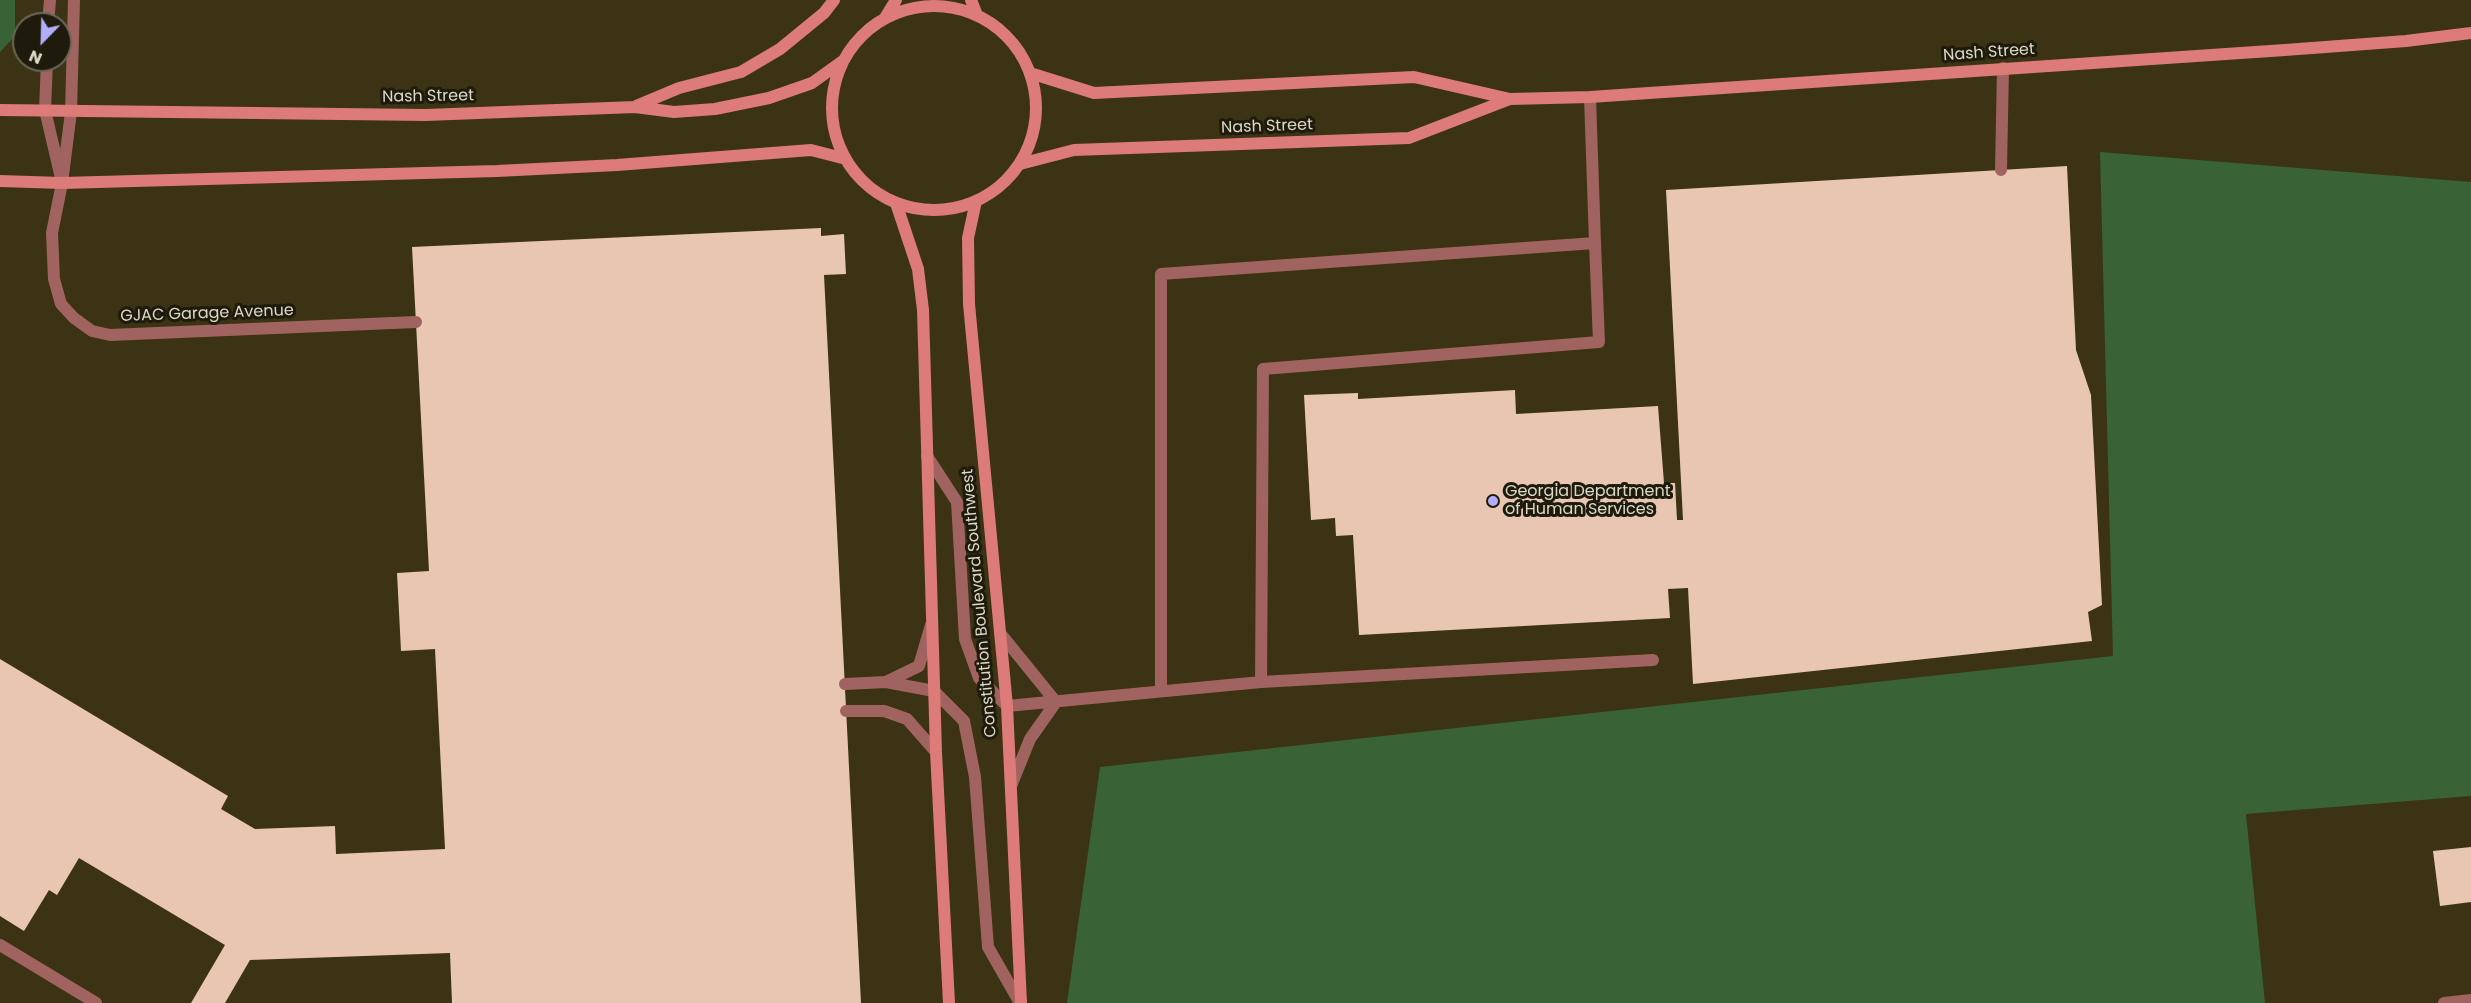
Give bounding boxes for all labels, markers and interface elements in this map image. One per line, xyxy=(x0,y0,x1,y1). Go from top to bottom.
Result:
north arrow xyxy=(12,12,72,72)
street label: Nash Street xyxy=(1943,40,2035,66)
text: N xyxy=(26,44,46,70)
street label: Nash Street xyxy=(382,87,474,107)
street label: Nash Street xyxy=(1221,116,1313,138)
street label: GJAC Garage Avenue xyxy=(120,301,294,327)
street label: Constitution Boulevard Southwest xyxy=(959,468,1001,738)
place label: Georgia Department of Human Services xyxy=(1505,482,1671,520)
marker: Georgia Department of Human Services xyxy=(1486,494,1500,508)

